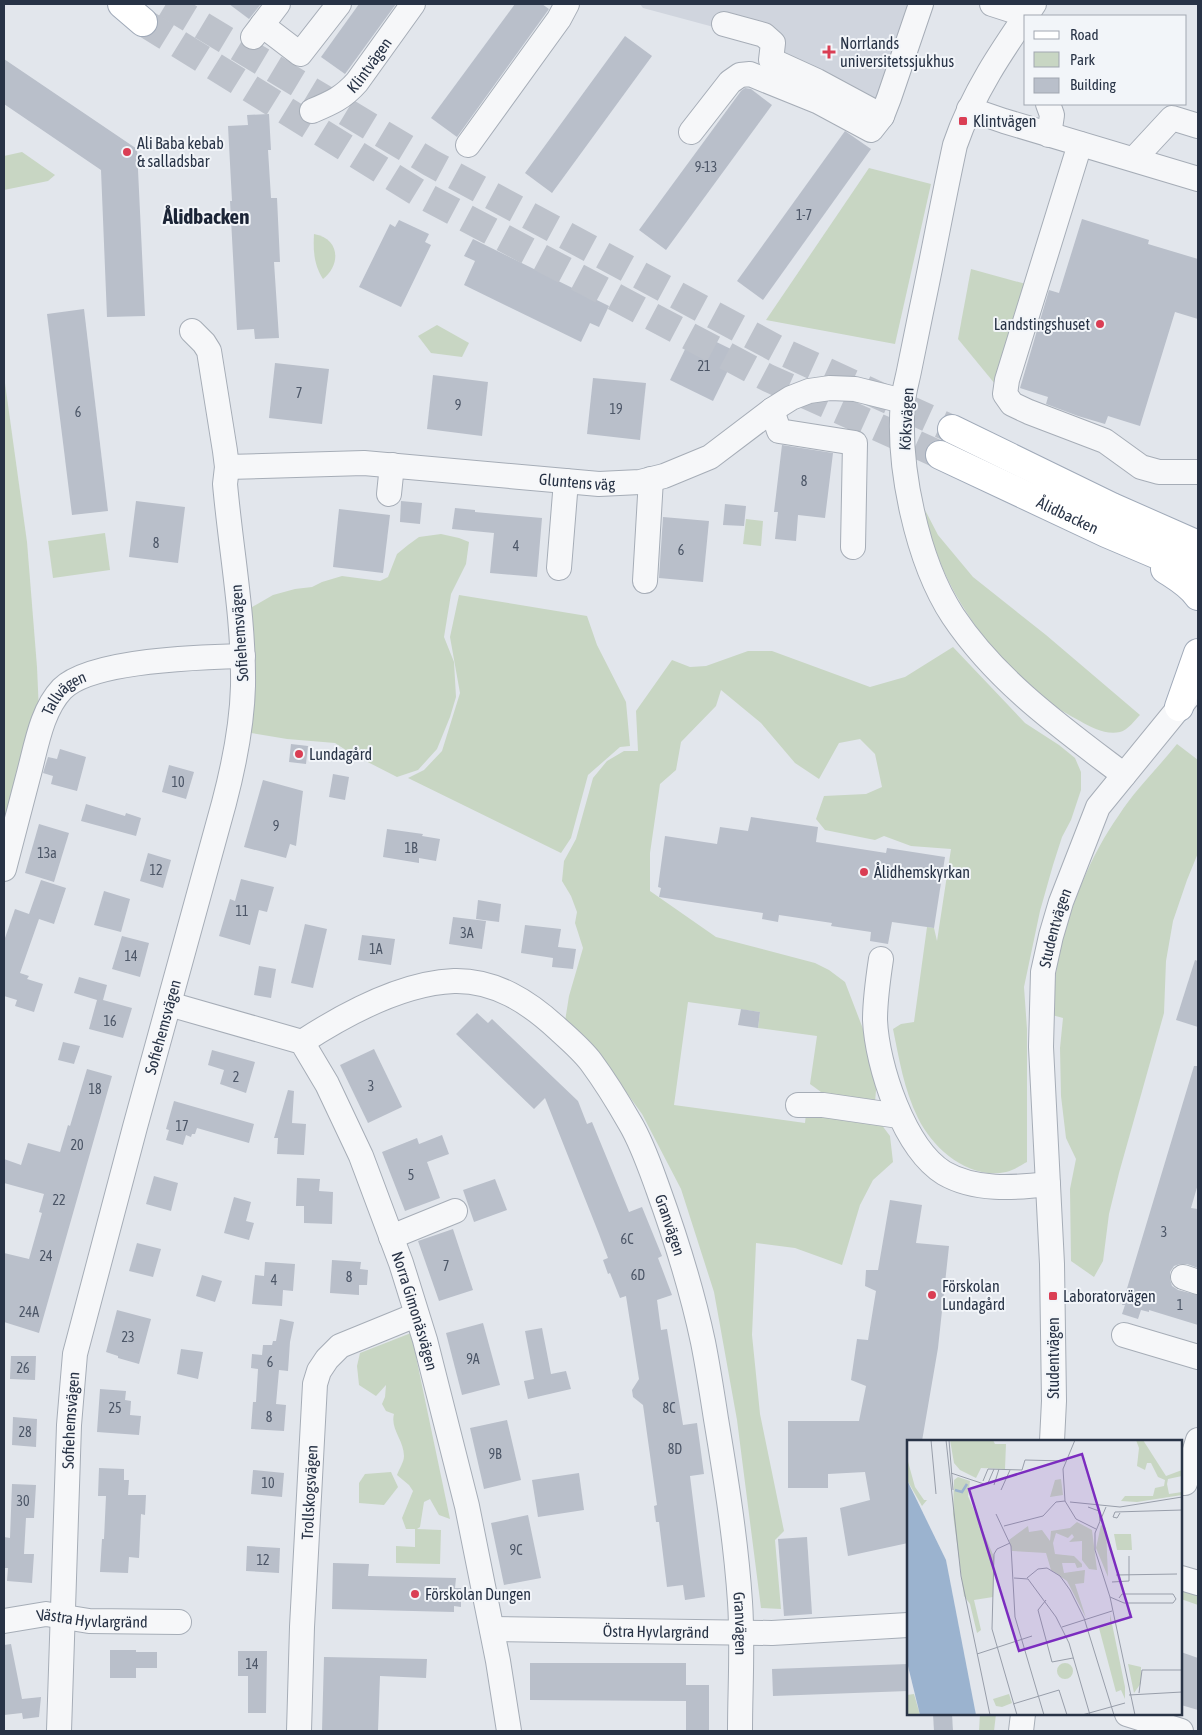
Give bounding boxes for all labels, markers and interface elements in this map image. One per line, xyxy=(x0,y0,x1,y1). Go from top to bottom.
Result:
legend xyxy=(1024,15,1187,105)
text: Road xyxy=(1070,26,1099,43)
street label: Klintvägen xyxy=(343,34,395,96)
place label: Norrlands universitetssjukhus xyxy=(840,34,954,71)
marker: Norrlands universitetssjukhus xyxy=(822,45,836,59)
text: Park xyxy=(1070,51,1095,68)
text: Building xyxy=(1070,76,1116,93)
place label: Klintvägen xyxy=(973,112,1037,131)
marker: Klintvägen xyxy=(957,115,969,127)
place label: Ali Baba kebab & salladsbar xyxy=(137,134,224,170)
marker: Ali Baba kebab & salladsbar xyxy=(121,146,133,158)
house number: 9-13 xyxy=(695,159,717,175)
district label: Ålidbacken xyxy=(162,204,249,228)
house number: 1-7 xyxy=(796,207,812,223)
place label: Landstingshuset xyxy=(994,315,1090,334)
marker: Landstingshuset xyxy=(1094,318,1106,330)
house number: 21 xyxy=(697,358,711,374)
house number: 7 xyxy=(296,385,302,401)
street label: Köksvägen xyxy=(895,387,918,451)
house number: 9 xyxy=(455,397,461,413)
house number: 19 xyxy=(609,401,623,417)
house number: 6 xyxy=(75,404,82,420)
street label: Gluntens väg xyxy=(538,470,616,494)
house number: 8 xyxy=(801,473,808,489)
street label: Ålidbacken xyxy=(1034,492,1101,537)
house number: 8 xyxy=(153,535,160,551)
house number: 4 xyxy=(513,538,520,554)
house number: 6 xyxy=(678,542,685,558)
street label: Sofiehemsvägen xyxy=(227,584,252,682)
street label: Tallvägen xyxy=(38,667,89,718)
place label: Lundagård xyxy=(309,745,372,764)
marker: Lundagård xyxy=(293,748,305,760)
house number: 10 xyxy=(171,774,185,790)
house number: 9 xyxy=(273,818,279,834)
house number: 1B xyxy=(404,840,418,856)
house number: 13a xyxy=(37,845,57,861)
house number: 12 xyxy=(149,862,163,878)
place label: Ålidhemskyrkan xyxy=(874,862,970,882)
marker: Ålidhemskyrkan xyxy=(858,866,870,878)
street label: Studentvägen xyxy=(1035,885,1075,969)
house number: 11 xyxy=(235,903,249,919)
house number: 3A xyxy=(460,925,474,941)
house number: 1A xyxy=(369,941,383,957)
house number: 14 xyxy=(124,948,138,964)
street label: Sofiehemsvägen xyxy=(141,978,184,1076)
house number: 16 xyxy=(103,1013,117,1029)
house number: 2 xyxy=(233,1069,239,1085)
house number: 3 xyxy=(368,1078,374,1094)
house number: 18 xyxy=(88,1081,102,1097)
house number: 17 xyxy=(175,1118,189,1134)
house number: 20 xyxy=(70,1137,84,1153)
house number: 5 xyxy=(408,1167,414,1183)
house number: 22 xyxy=(52,1192,66,1208)
street label: Granvägen xyxy=(652,1192,689,1258)
house number: 3 xyxy=(1161,1224,1167,1240)
house number: 6C xyxy=(621,1231,634,1247)
house number: 24 xyxy=(39,1248,53,1264)
street label: Norra Gimonäsvägen xyxy=(388,1249,441,1372)
house number: 7 xyxy=(443,1258,449,1274)
house number: 6D xyxy=(631,1267,645,1283)
house number: 8 xyxy=(346,1269,353,1285)
house number: 4 xyxy=(271,1272,278,1288)
place label: Förskolan Lundagård xyxy=(942,1277,1005,1314)
place label: Laboratorvägen xyxy=(1063,1287,1156,1306)
marker: Förskolan Lundagård xyxy=(926,1289,938,1301)
marker: Laboratorvägen xyxy=(1047,1290,1059,1302)
house number: 1 xyxy=(1177,1297,1183,1313)
house number: 24A xyxy=(19,1304,39,1320)
street label: Studentvägen xyxy=(1044,1317,1063,1399)
house number: 23 xyxy=(121,1329,135,1345)
house number: 9A xyxy=(466,1351,480,1367)
house number: 6 xyxy=(267,1354,274,1370)
house number: 26 xyxy=(16,1360,30,1376)
street label: Sofiehemsvägen xyxy=(59,1371,82,1469)
house number: 25 xyxy=(108,1400,122,1416)
house number: 8C xyxy=(663,1400,676,1416)
house number: 8 xyxy=(266,1409,273,1425)
house number: 28 xyxy=(18,1424,32,1440)
inset map xyxy=(907,1440,1182,1715)
house number: 8D xyxy=(668,1441,682,1457)
street label: Trollskogsvägen xyxy=(298,1444,321,1540)
house number: 9B xyxy=(488,1446,502,1462)
house number: 10 xyxy=(261,1475,275,1491)
house number: 30 xyxy=(16,1493,30,1509)
house number: 9C xyxy=(510,1542,523,1558)
house number: 12 xyxy=(256,1552,270,1568)
place label: Förskolan Dungen xyxy=(425,1585,531,1604)
marker: Förskolan Dungen xyxy=(409,1588,421,1600)
street label: Granvägen xyxy=(730,1591,750,1655)
street label: Västra Hyvlargränd xyxy=(35,1605,148,1631)
street label: Östra Hyvlargränd xyxy=(603,1622,709,1642)
house number: 14 xyxy=(245,1656,259,1672)

